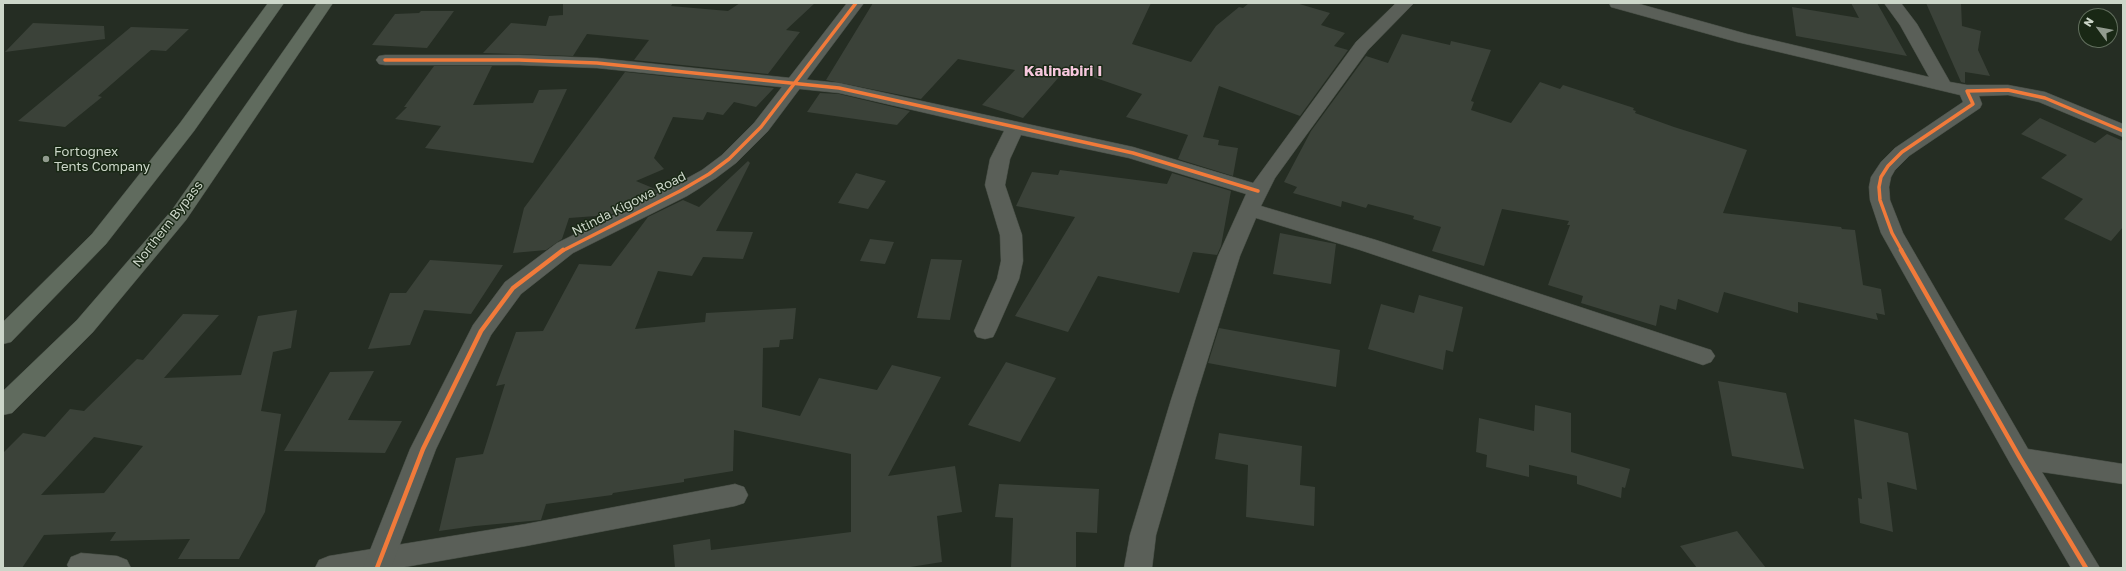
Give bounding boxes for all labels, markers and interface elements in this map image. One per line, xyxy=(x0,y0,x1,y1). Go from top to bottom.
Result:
north arrow xyxy=(2078,8,2118,48)
text: N xyxy=(2081,15,2096,29)
district label: Kalinabiri I xyxy=(1024,62,1102,80)
place label: Fortognex Tents Company xyxy=(54,144,150,175)
marker: Fortognex Tents Company xyxy=(41,154,51,164)
street label: Ntinda Kigowa Road xyxy=(569,168,689,240)
street label: Northern Bypass xyxy=(130,178,206,270)

